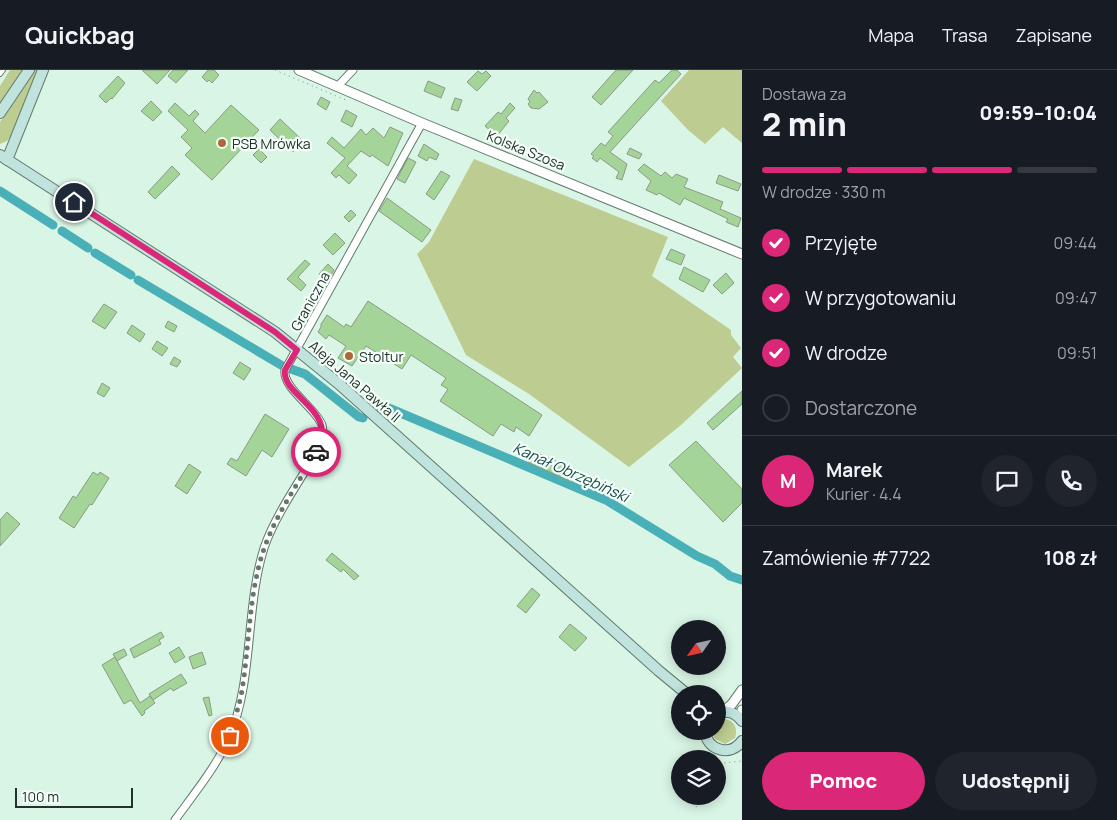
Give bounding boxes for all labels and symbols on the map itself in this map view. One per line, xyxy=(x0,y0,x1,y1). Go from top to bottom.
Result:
street label: Kolska Szosa xyxy=(484,126,568,174)
place label: PSB Mrówka xyxy=(232,134,311,153)
marker: PSB Mrówka xyxy=(216,137,228,149)
pin xyxy=(53,181,95,223)
street label: Graniczna xyxy=(286,268,334,334)
street label: Aleja Jana Pawła II xyxy=(305,336,405,426)
place label: Stoltur xyxy=(359,347,403,366)
marker: Stoltur xyxy=(343,350,355,362)
courier xyxy=(291,427,341,477)
water label: Kanał Obrzębiński xyxy=(510,437,634,508)
north arrow xyxy=(671,620,726,675)
pin xyxy=(209,715,251,757)
scale bar xyxy=(15,785,132,808)

